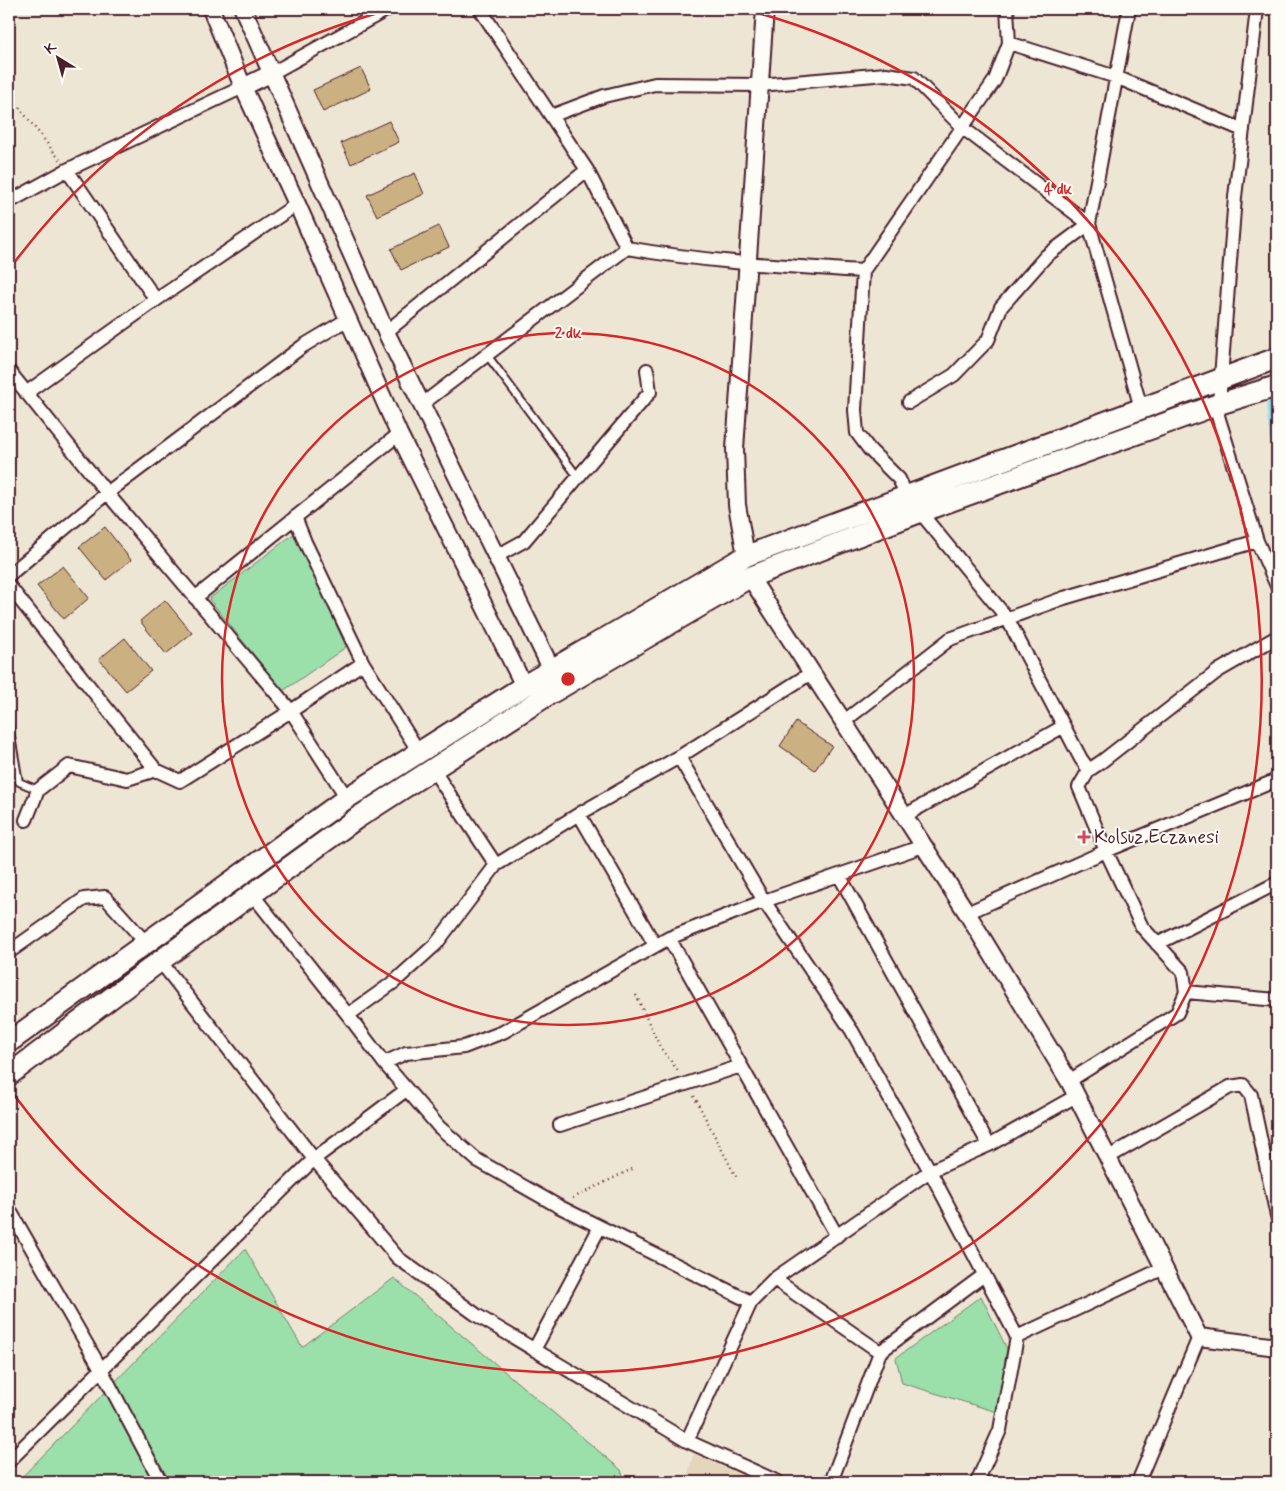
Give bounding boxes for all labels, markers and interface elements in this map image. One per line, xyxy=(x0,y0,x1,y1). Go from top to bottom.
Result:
north arrow xyxy=(32,32,82,82)
text: K xyxy=(41,38,61,59)
text: 4 dk xyxy=(1044,180,1073,200)
text: 2 dk xyxy=(555,324,582,344)
centre of rings xyxy=(559,670,577,688)
place label: Kolsuz Eczanesi xyxy=(1094,825,1219,850)
marker: Kolsuz Eczanesi xyxy=(1078,831,1090,843)

